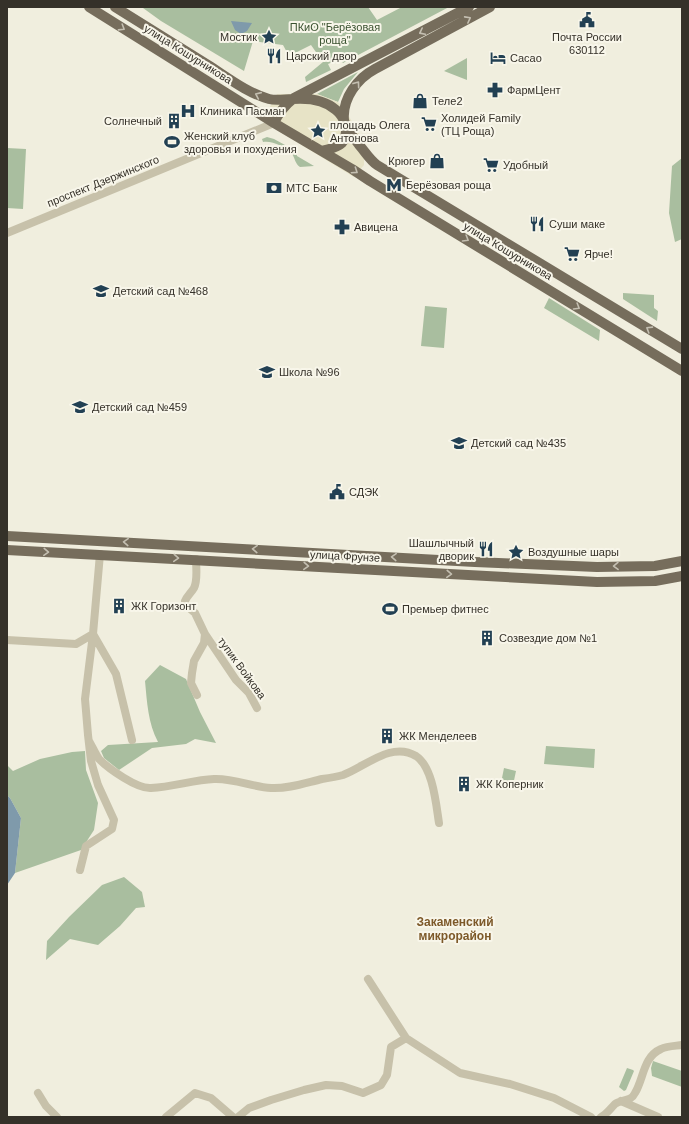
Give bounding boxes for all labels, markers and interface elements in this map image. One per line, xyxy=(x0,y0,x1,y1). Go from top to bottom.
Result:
public building icon: Почта России 630112 xyxy=(578,11,596,29)
one-way arrow xyxy=(464,17,471,24)
park label: ПКиО "Берёзовая роща" xyxy=(290,21,380,46)
street label: улица Кошурникова xyxy=(142,22,235,86)
one-way arrow xyxy=(118,23,125,30)
place icon: Мостик xyxy=(260,28,278,46)
one-way arrow xyxy=(419,28,427,35)
place label: Мостик xyxy=(220,31,257,43)
place label: Почта России 630112 xyxy=(552,31,622,56)
restaurant icon: Царский двор xyxy=(265,47,283,65)
hotel icon: Cacao xyxy=(489,49,507,67)
place label: Царский двор xyxy=(286,50,357,62)
place label: Cacao xyxy=(510,52,542,64)
pharmacy icon: ФармЦент xyxy=(486,81,504,99)
one-way arrow xyxy=(352,82,359,89)
place label: ФармЦент xyxy=(507,84,561,96)
one-way arrow xyxy=(255,91,262,99)
shop icon: Теле2 xyxy=(411,92,429,110)
place label: Теле2 xyxy=(432,95,463,107)
hospital icon: Клиника Пасман xyxy=(179,102,197,120)
place label: Клиника Пасман xyxy=(200,105,285,117)
building icon: Солнечный xyxy=(165,112,183,130)
place label: Холидей Family (ТЦ Роща) xyxy=(441,112,521,137)
place label: Солнечный xyxy=(104,115,162,127)
supermarket icon: Холидей Family (ТЦ Роща) xyxy=(420,115,438,133)
place label: площадь Олега Антонова xyxy=(330,119,411,144)
place icon: площадь Олега Антонова xyxy=(309,122,327,140)
place label: Женский клуб здоровья и похудения xyxy=(184,130,297,155)
sports icon: Женский клуб здоровья и похудения xyxy=(163,133,181,151)
shop icon: Крюгер xyxy=(428,152,446,170)
street label: проспект Дзержинского xyxy=(45,153,161,209)
place label: Крюгер xyxy=(388,155,425,167)
supermarket icon: Удобный xyxy=(482,156,500,174)
place label: Удобный xyxy=(503,159,548,171)
one-way arrow xyxy=(351,166,358,174)
metro station icon: Берёзовая роща xyxy=(385,176,403,194)
bank icon: МТС Банк xyxy=(265,179,283,197)
place label: Берёзовая роща xyxy=(406,179,492,191)
place label: МТС Банк xyxy=(286,182,337,194)
restaurant icon: Суши маке xyxy=(528,215,546,233)
pharmacy icon: Авицена xyxy=(333,218,351,236)
place label: Суши маке xyxy=(549,218,605,230)
street label: улица Кошурникова xyxy=(462,220,555,283)
place label: Авицена xyxy=(354,221,399,233)
one-way arrow xyxy=(462,234,469,242)
supermarket icon: Ярче! xyxy=(563,245,581,263)
place label: Ярче! xyxy=(584,248,613,260)
school or university icon: Детский сад №468 xyxy=(92,282,110,300)
place label: Детский сад №468 xyxy=(113,285,208,297)
one-way arrow xyxy=(573,302,580,309)
one-way arrow xyxy=(646,326,653,334)
school or university icon: Школа №96 xyxy=(258,363,276,381)
place label: Школа №96 xyxy=(279,366,340,378)
school or university icon: Детский сад №459 xyxy=(71,398,89,416)
place label: Детский сад №459 xyxy=(92,401,187,413)
school or university icon: Детский сад №435 xyxy=(450,434,468,452)
place label: Детский сад №435 xyxy=(471,437,566,449)
public building icon: СДЭК xyxy=(328,483,346,501)
place label: СДЭК xyxy=(349,486,379,498)
place label: Шашлычный дворик xyxy=(409,537,474,562)
one-way arrow xyxy=(123,538,129,547)
restaurant icon: Шашлычный дворик xyxy=(477,540,495,558)
place icon: Воздушные шары xyxy=(507,543,525,561)
one-way arrow xyxy=(252,545,259,554)
place label: Воздушные шары xyxy=(528,546,619,558)
one-way arrow xyxy=(43,547,49,556)
street label: улица Фрунзе xyxy=(310,548,380,564)
one-way arrow xyxy=(391,553,397,562)
one-way arrow xyxy=(173,554,179,563)
one-way arrow xyxy=(303,562,309,571)
one-way arrow xyxy=(613,562,619,570)
one-way arrow xyxy=(446,570,452,578)
building icon: ЖК Горизонт xyxy=(110,597,128,615)
place label: ЖК Горизонт xyxy=(131,600,196,612)
sports icon: Премьер фитнес xyxy=(381,600,399,618)
place label: Премьер фитнес xyxy=(402,603,489,615)
building icon: Созвездие дом №1 xyxy=(478,629,496,647)
place label: Созвездие дом №1 xyxy=(499,632,597,644)
street label: тупик Войкова xyxy=(216,635,269,702)
building icon: ЖК Менделеев xyxy=(378,727,396,745)
place label: ЖК Менделеев xyxy=(399,730,477,742)
building icon: ЖК Коперник xyxy=(455,775,473,793)
place label: ЖК Коперник xyxy=(476,778,544,790)
district label: Закаменский микрорайон xyxy=(416,915,494,943)

